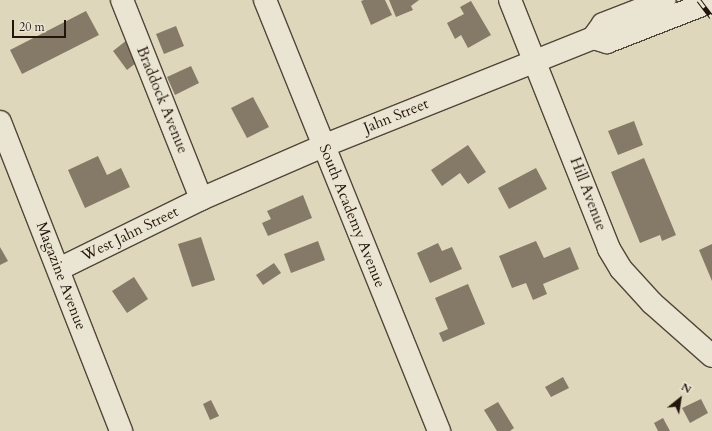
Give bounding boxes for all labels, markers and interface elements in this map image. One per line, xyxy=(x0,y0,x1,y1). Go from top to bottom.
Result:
scale bar xyxy=(14,12,68,38)
text: 20 m xyxy=(19,19,45,35)
street label: Braddock Avenue xyxy=(132,44,192,156)
street label: Jahn Street xyxy=(361,95,431,137)
street label: South Academy Avenue xyxy=(315,142,389,290)
street label: Hill Avenue xyxy=(566,155,610,233)
street label: West Jahn Street xyxy=(79,203,181,265)
street label: Magazine Avenue xyxy=(32,219,90,333)
north arrow xyxy=(660,379,700,419)
text: N xyxy=(678,379,694,397)

